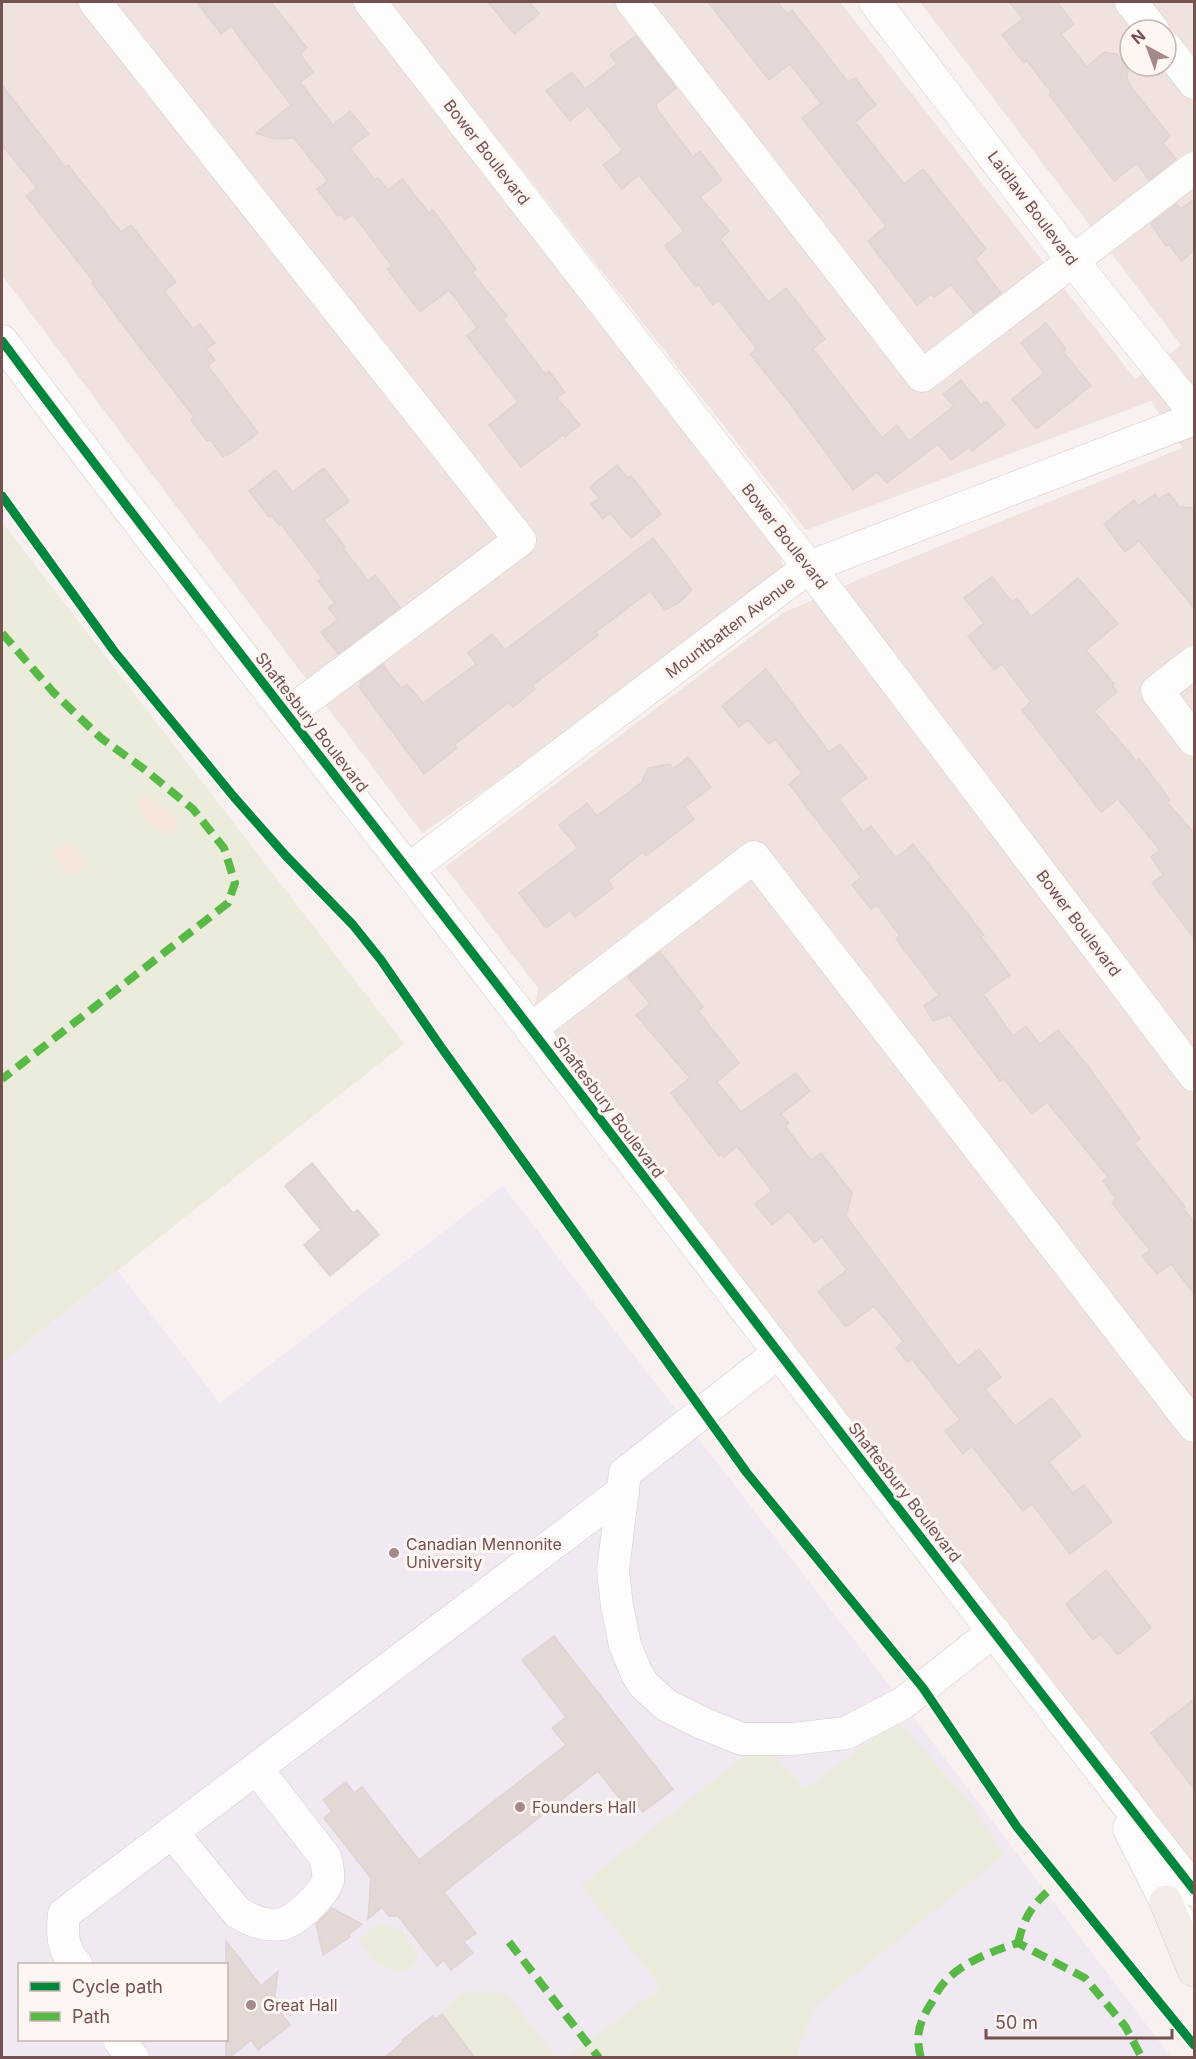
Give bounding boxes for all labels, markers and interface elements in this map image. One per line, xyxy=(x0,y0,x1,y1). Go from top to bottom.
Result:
north arrow xyxy=(1118,18,1178,78)
text: N xyxy=(1127,25,1149,48)
street label: Bower Boulevard xyxy=(440,95,534,209)
street label: Laidlaw Boulevard xyxy=(983,147,1083,269)
street label: Bower Boulevard xyxy=(738,479,832,593)
street label: Mountbatten Avenue xyxy=(661,572,799,682)
street label: Shaftesbury Boulevard xyxy=(251,648,373,796)
street label: Bower Boulevard xyxy=(1032,866,1126,980)
street label: Shaftesbury Boulevard xyxy=(549,1032,669,1182)
street label: Shaftesbury Boulevard xyxy=(844,1418,966,1566)
place label: Canadian Mennonite University xyxy=(406,1534,562,1572)
marker: Canadian Mennonite University xyxy=(387,1546,401,1560)
place label: Founders Hall xyxy=(532,1797,636,1817)
marker: Founders Hall xyxy=(513,1800,527,1814)
legend xyxy=(18,1963,228,2041)
text: Cycle path xyxy=(72,1976,163,1997)
place label: Great Hall xyxy=(263,1995,338,2015)
marker: Great Hall xyxy=(244,1998,258,2012)
scale bar xyxy=(986,2002,1172,2040)
text: Path xyxy=(72,2006,110,2027)
text: 50 m xyxy=(995,2012,1038,2033)

